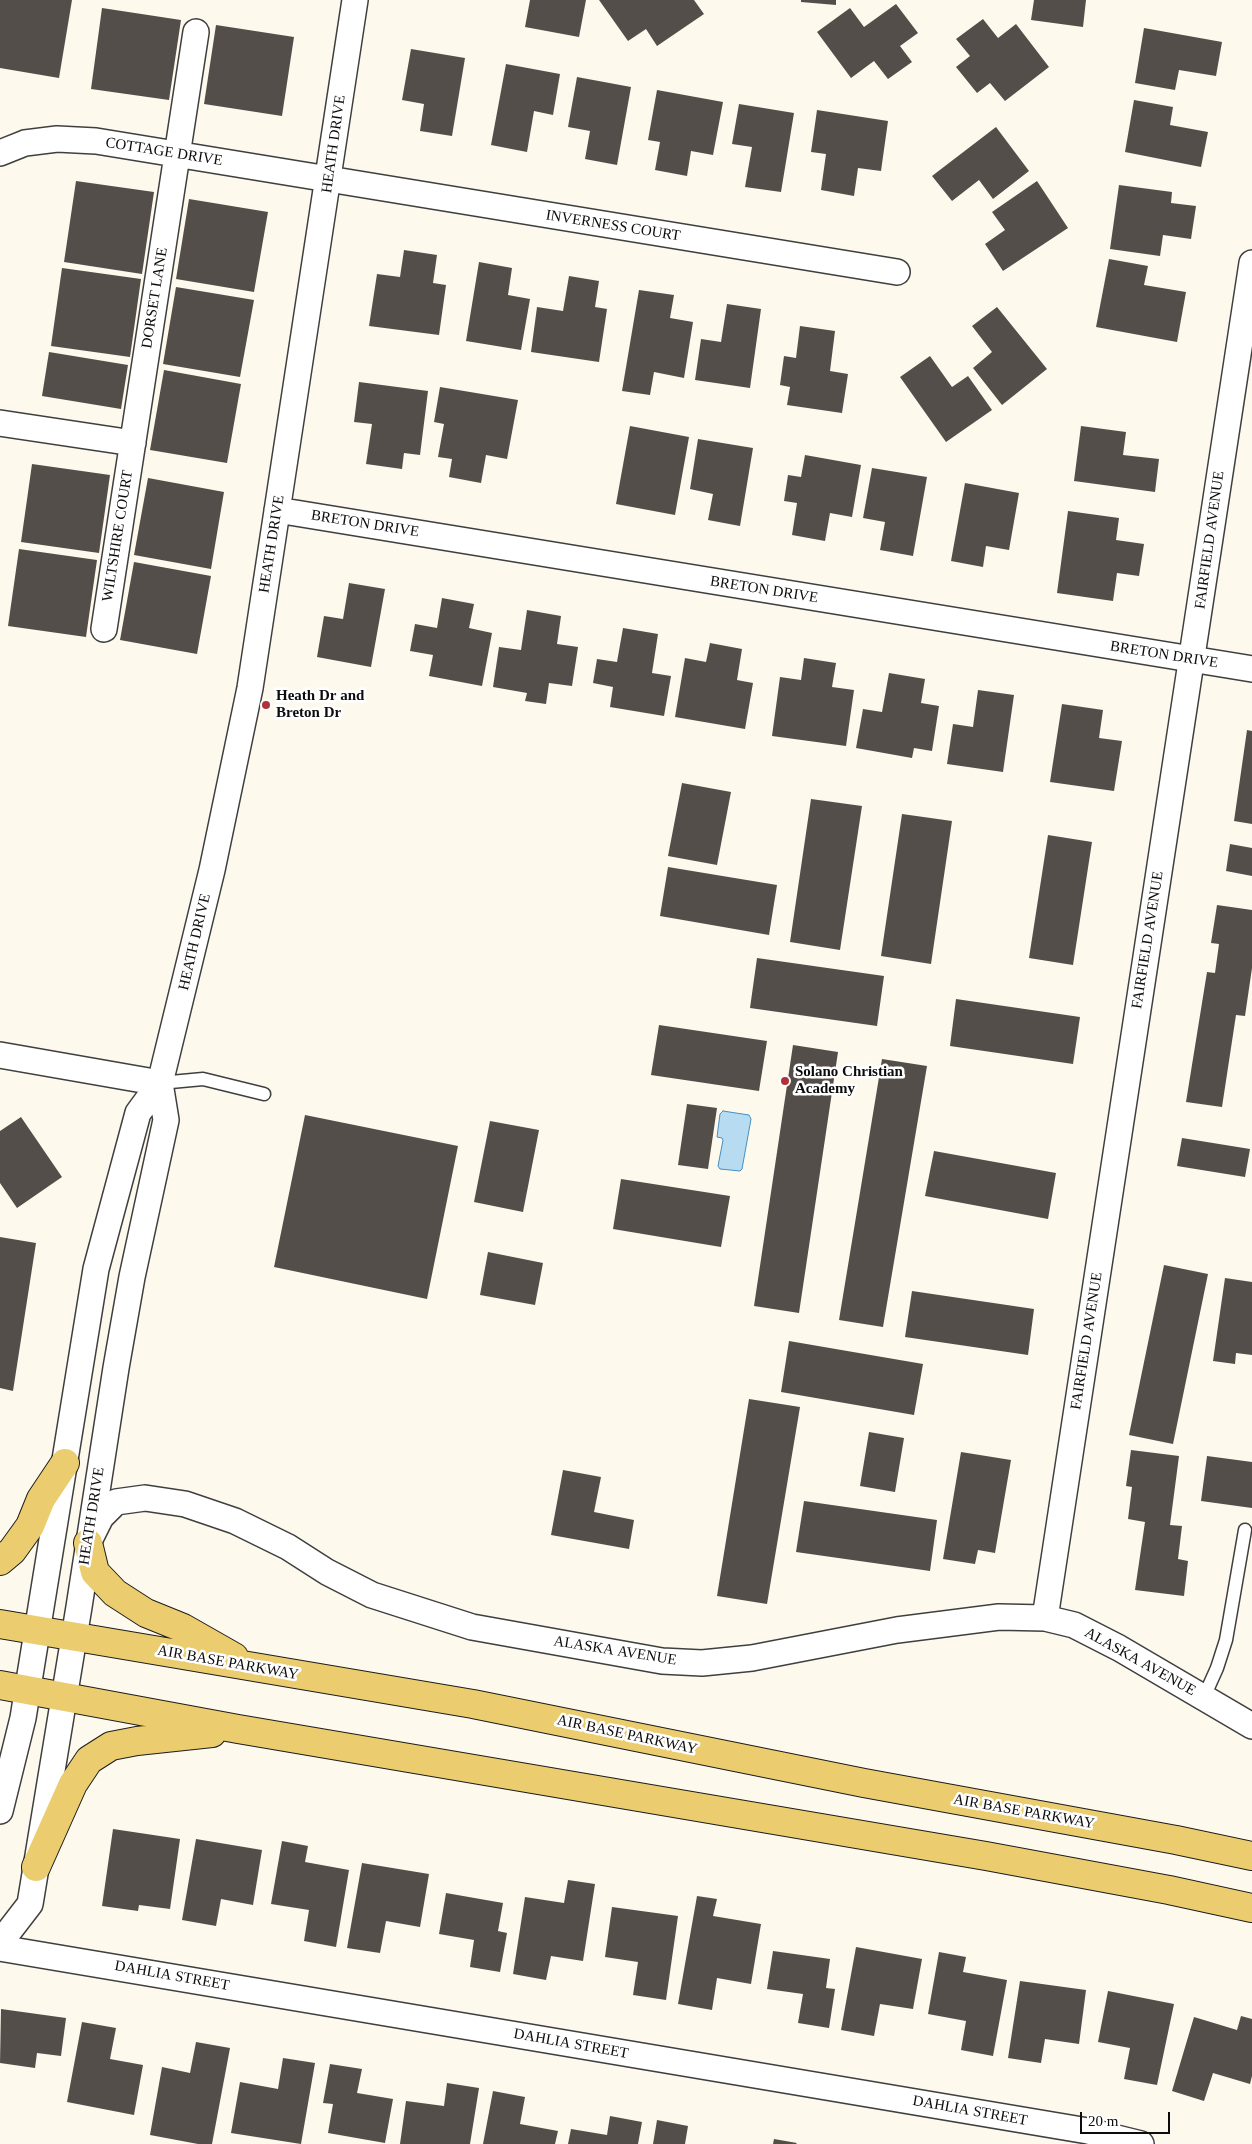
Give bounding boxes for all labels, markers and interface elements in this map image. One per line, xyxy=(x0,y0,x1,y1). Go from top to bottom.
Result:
street label: HEATH DRIVE xyxy=(318,94,350,194)
street label: COTTAGE DRIVE xyxy=(104,134,224,170)
street label: INVERNESS COURT xyxy=(544,206,682,246)
street label: DORSET LANE xyxy=(138,246,172,350)
street label: WILTSHIRE COURT xyxy=(99,469,137,603)
street label: FAIRFIELD AVENUE xyxy=(1191,470,1229,610)
street label: HEATH DRIVE xyxy=(255,494,289,594)
street label: BRETON DRIVE xyxy=(310,507,420,541)
street label: BRETON DRIVE xyxy=(709,573,819,607)
street label: BRETON DRIVE xyxy=(1109,638,1219,672)
place label: Heath Dr and Breton Dr xyxy=(276,687,364,722)
marker: Heath Dr and Breton Dr xyxy=(260,699,272,711)
street label: FAIRFIELD AVENUE xyxy=(1128,870,1168,1010)
street label: HEATH DRIVE xyxy=(175,892,215,992)
place label: Solano Christian Academy xyxy=(795,1063,903,1098)
marker: Solano Christian Academy xyxy=(779,1075,791,1087)
street label: FAIRFIELD AVENUE xyxy=(1067,1271,1107,1411)
street label: HEATH DRIVE xyxy=(75,1466,109,1566)
street label: ALASKA AVENUE xyxy=(1081,1624,1199,1700)
street label: ALASKA AVENUE xyxy=(552,1632,678,1670)
street label: AIR BASE PARKWAY xyxy=(156,1642,300,1684)
street label: AIR BASE PARKWAY xyxy=(555,1711,699,1759)
street label: AIR BASE PARKWAY xyxy=(952,1791,1096,1833)
street label: DAHLIA STREET xyxy=(113,1957,231,1995)
street label: DAHLIA STREET xyxy=(512,2025,630,2063)
street label: DAHLIA STREET xyxy=(911,2092,1029,2130)
scale bar xyxy=(1082,2102,1172,2134)
text: 20 m xyxy=(1088,2113,1118,2129)

